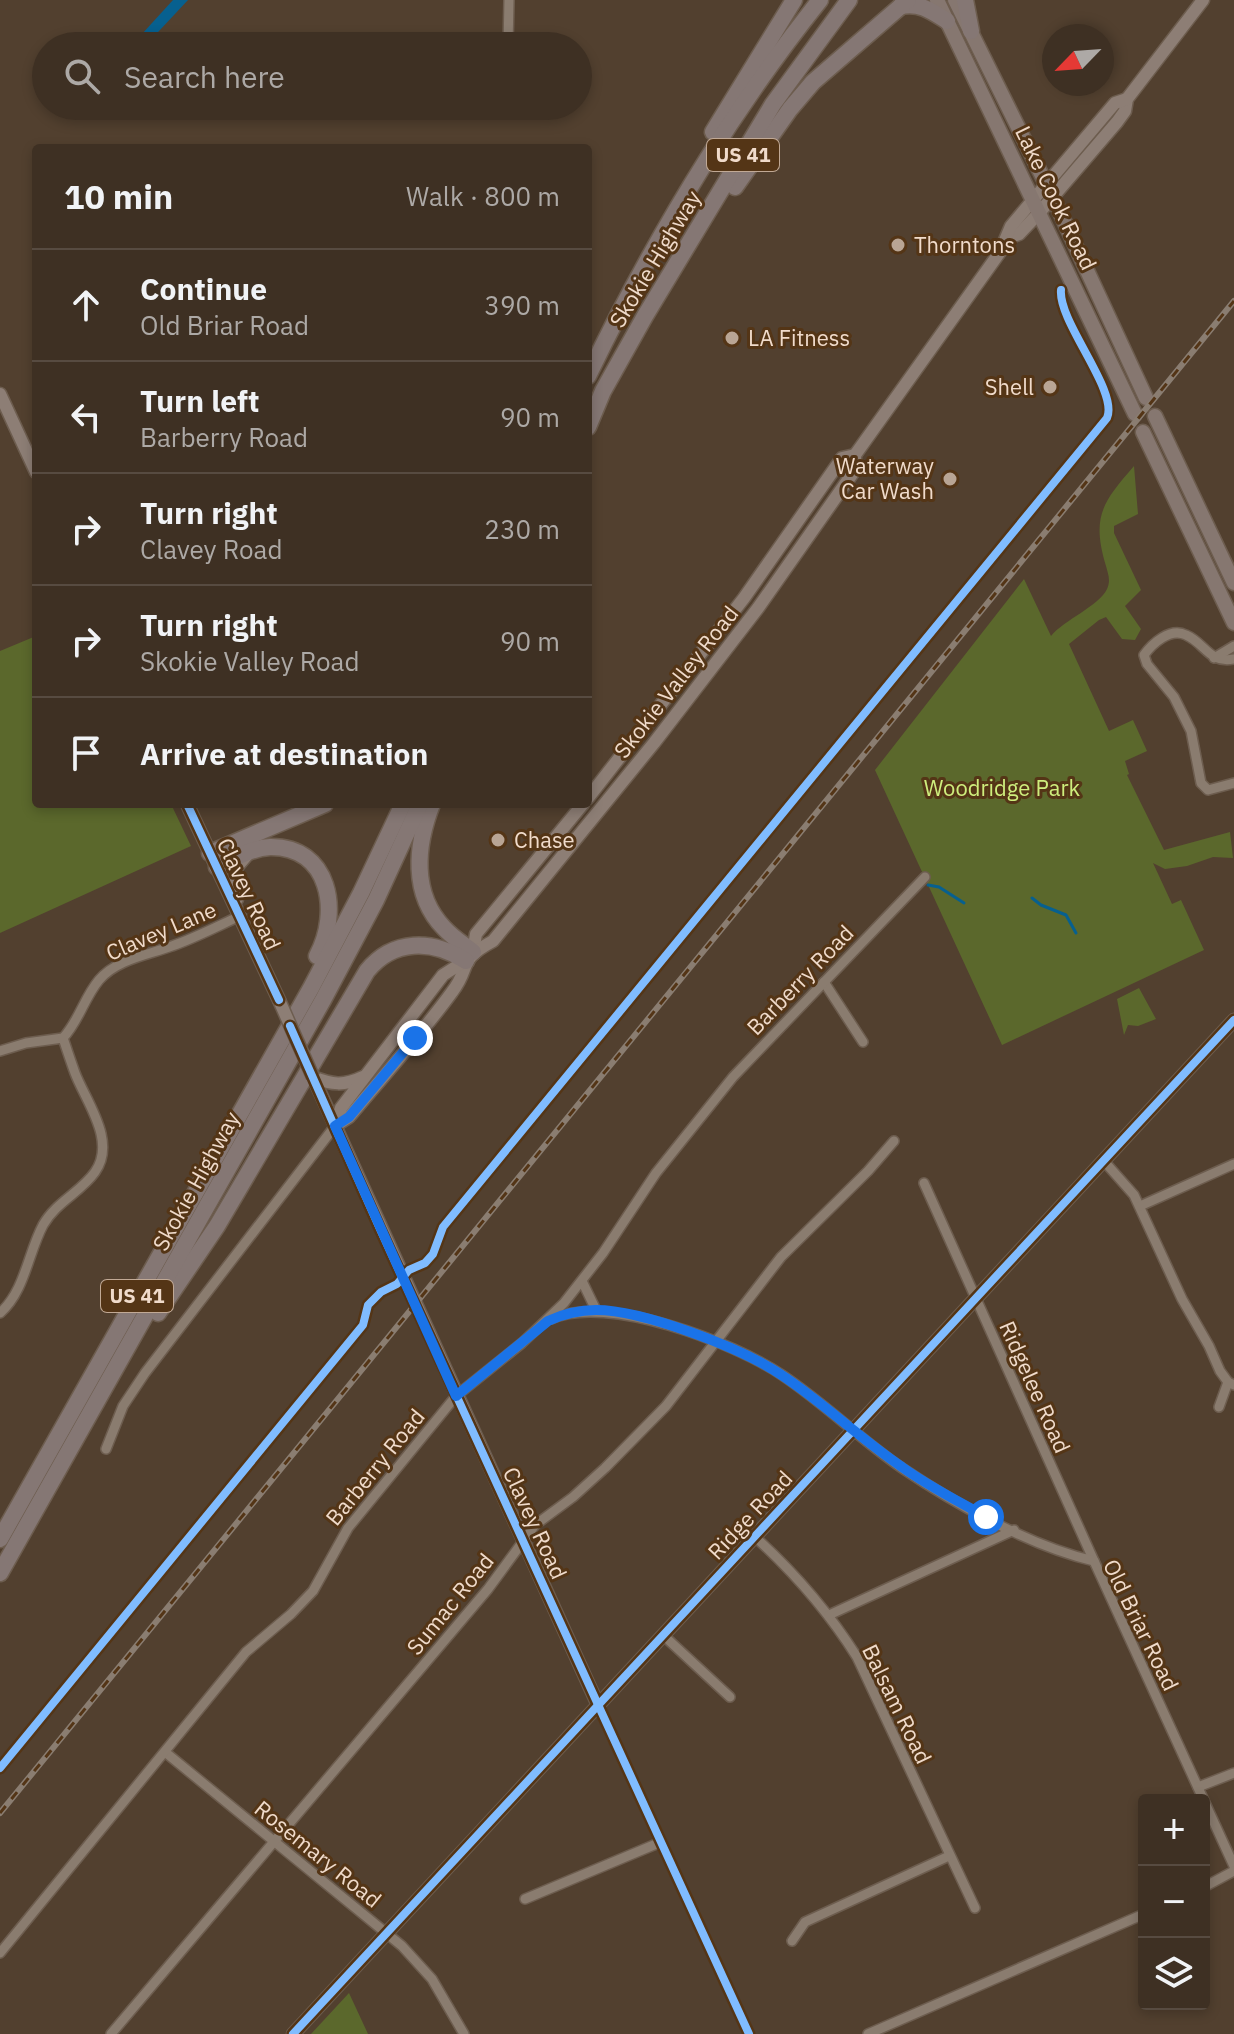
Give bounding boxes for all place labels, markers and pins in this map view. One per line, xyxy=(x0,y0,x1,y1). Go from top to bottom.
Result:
place label: Thorntons xyxy=(914,230,1015,259)
marker: Thorntons xyxy=(889,236,907,254)
place label: LA Fitness xyxy=(748,323,850,352)
marker: LA Fitness xyxy=(723,329,741,347)
place label: Shell xyxy=(985,372,1034,401)
marker: Shell xyxy=(1041,378,1059,396)
place label: Waterway Car Wash xyxy=(836,451,934,505)
marker: Waterway Car Wash xyxy=(941,470,959,488)
place label: Chase xyxy=(514,825,575,854)
marker: Chase xyxy=(489,831,507,849)

